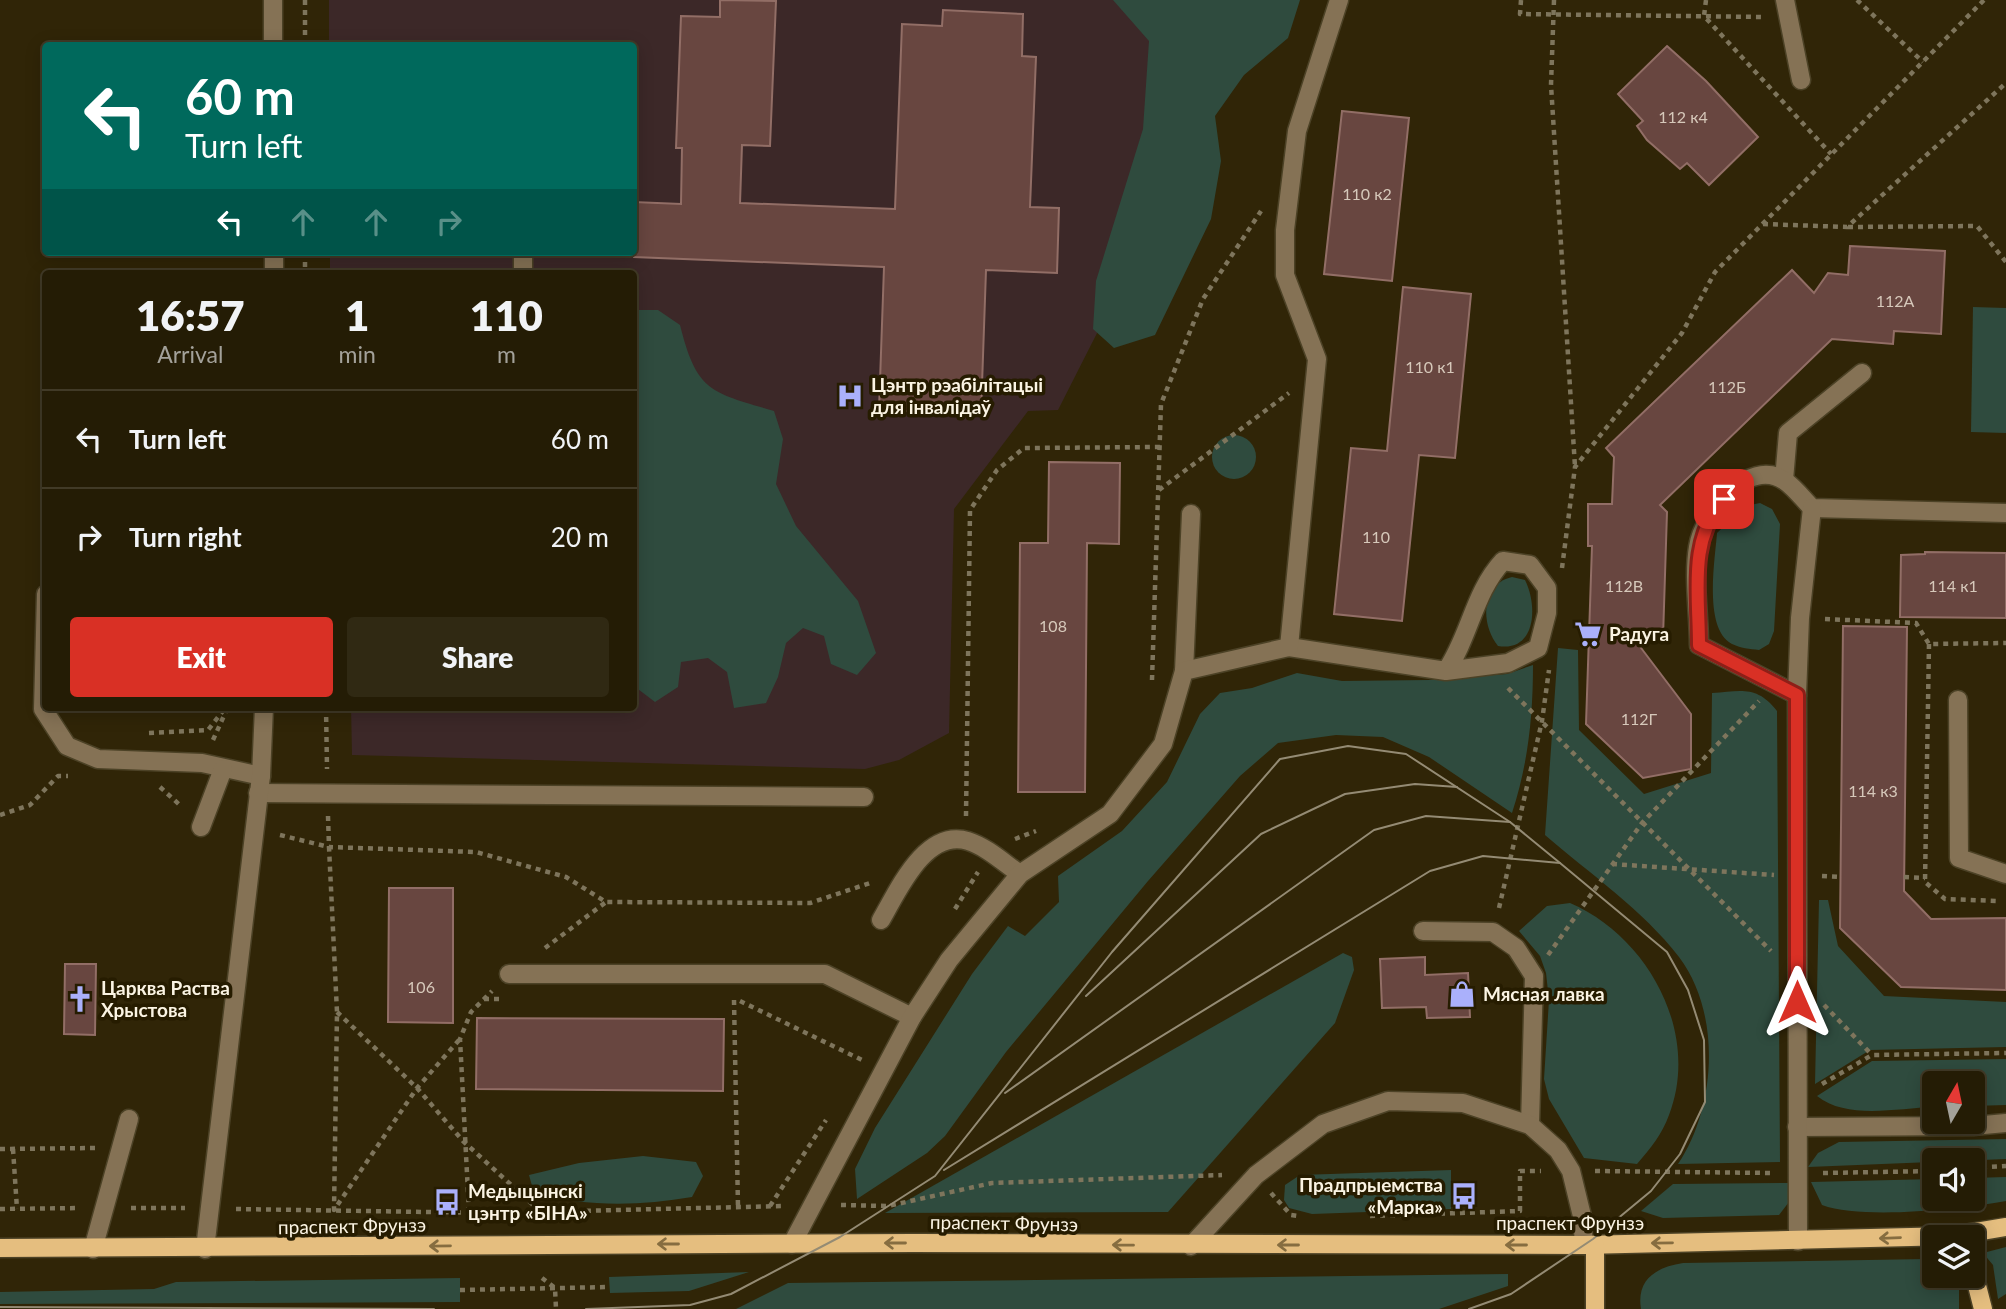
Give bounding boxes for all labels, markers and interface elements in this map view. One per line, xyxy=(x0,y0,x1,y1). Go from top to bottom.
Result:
text: 60 m xyxy=(185,67,295,125)
icon: left xyxy=(70,70,161,161)
house number: 112 к4 xyxy=(1658,107,1708,126)
text: Turn left xyxy=(185,126,302,165)
house number: 110 к2 xyxy=(1342,184,1392,203)
icon: left xyxy=(211,203,249,241)
icon: ahead xyxy=(284,203,322,241)
icon: ahead xyxy=(357,203,395,241)
icon: right xyxy=(430,203,468,241)
text: 16:57 xyxy=(136,290,245,340)
text: 1 xyxy=(345,290,369,340)
text: 110 xyxy=(470,290,543,340)
house number: 112А xyxy=(1876,291,1915,310)
text: Arrival xyxy=(157,340,223,368)
text: min xyxy=(339,340,376,368)
text: m xyxy=(497,340,516,368)
house number: 110 к1 xyxy=(1405,357,1455,376)
place label: Цэнтр рэабілітацыі для інвалідаў xyxy=(871,373,1043,418)
house number: 112Б xyxy=(1708,377,1746,396)
hospital icon: Цэнтр рэабілітацыі для інвалідаў xyxy=(835,381,865,411)
icon: left xyxy=(70,420,108,458)
text: Turn left xyxy=(129,423,226,455)
text: 60 m xyxy=(551,423,609,455)
pin xyxy=(1694,469,1754,529)
icon: arrive xyxy=(1705,480,1743,518)
icon: right xyxy=(70,518,108,556)
text: Turn right xyxy=(129,521,242,553)
text: 20 m xyxy=(551,521,609,553)
house number: 110 xyxy=(1362,527,1390,546)
house number: 112В xyxy=(1605,576,1643,595)
house number: 114 к1 xyxy=(1928,576,1978,595)
house number: 108 xyxy=(1039,616,1067,635)
button: Exit xyxy=(70,617,333,697)
button: Share xyxy=(347,617,609,697)
supermarket icon: Радуга xyxy=(1573,619,1603,649)
place label: Радуга xyxy=(1609,622,1669,645)
house number: 112Г xyxy=(1621,709,1658,728)
house number: 114 к3 xyxy=(1848,781,1898,800)
position arrow xyxy=(1760,965,1834,1039)
place label: Царква Раства Хрыстова xyxy=(101,976,230,1021)
house number: 106 xyxy=(407,977,435,996)
shop icon: Мясная лавка xyxy=(1447,979,1477,1009)
place label: Мясная лавка xyxy=(1483,982,1605,1005)
church icon: Царква Раства Хрыстова xyxy=(65,984,95,1014)
north arrow xyxy=(1922,1071,1984,1134)
map controls xyxy=(1922,1071,1985,1288)
button: sound xyxy=(1922,1148,1985,1211)
place label: Прадпрыемства «Марка» xyxy=(1299,1173,1443,1218)
place label: Медыцынскі цэнтр «БІНА» xyxy=(468,1179,588,1224)
bus stop icon: Прадпрыемства «Марка» xyxy=(1449,1181,1479,1211)
bus stop icon: Медыцынскі цэнтр «БІНА» xyxy=(432,1187,462,1217)
street label: праспект Фрунзэ xyxy=(930,1210,1078,1235)
street label: праспект Фрунзэ xyxy=(1496,1211,1644,1234)
street label: праспект Фрунзэ xyxy=(278,1213,426,1238)
button: layers xyxy=(1922,1225,1985,1288)
one-way arrow xyxy=(1878,1232,1901,1245)
one-way arrow xyxy=(884,1236,907,1250)
one-way arrow xyxy=(656,1237,679,1251)
one-way arrow xyxy=(1651,1237,1674,1250)
one-way arrow xyxy=(1111,1238,1134,1252)
one-way arrow xyxy=(1505,1238,1528,1252)
one-way arrow xyxy=(429,1239,452,1253)
one-way arrow xyxy=(1277,1239,1300,1252)

